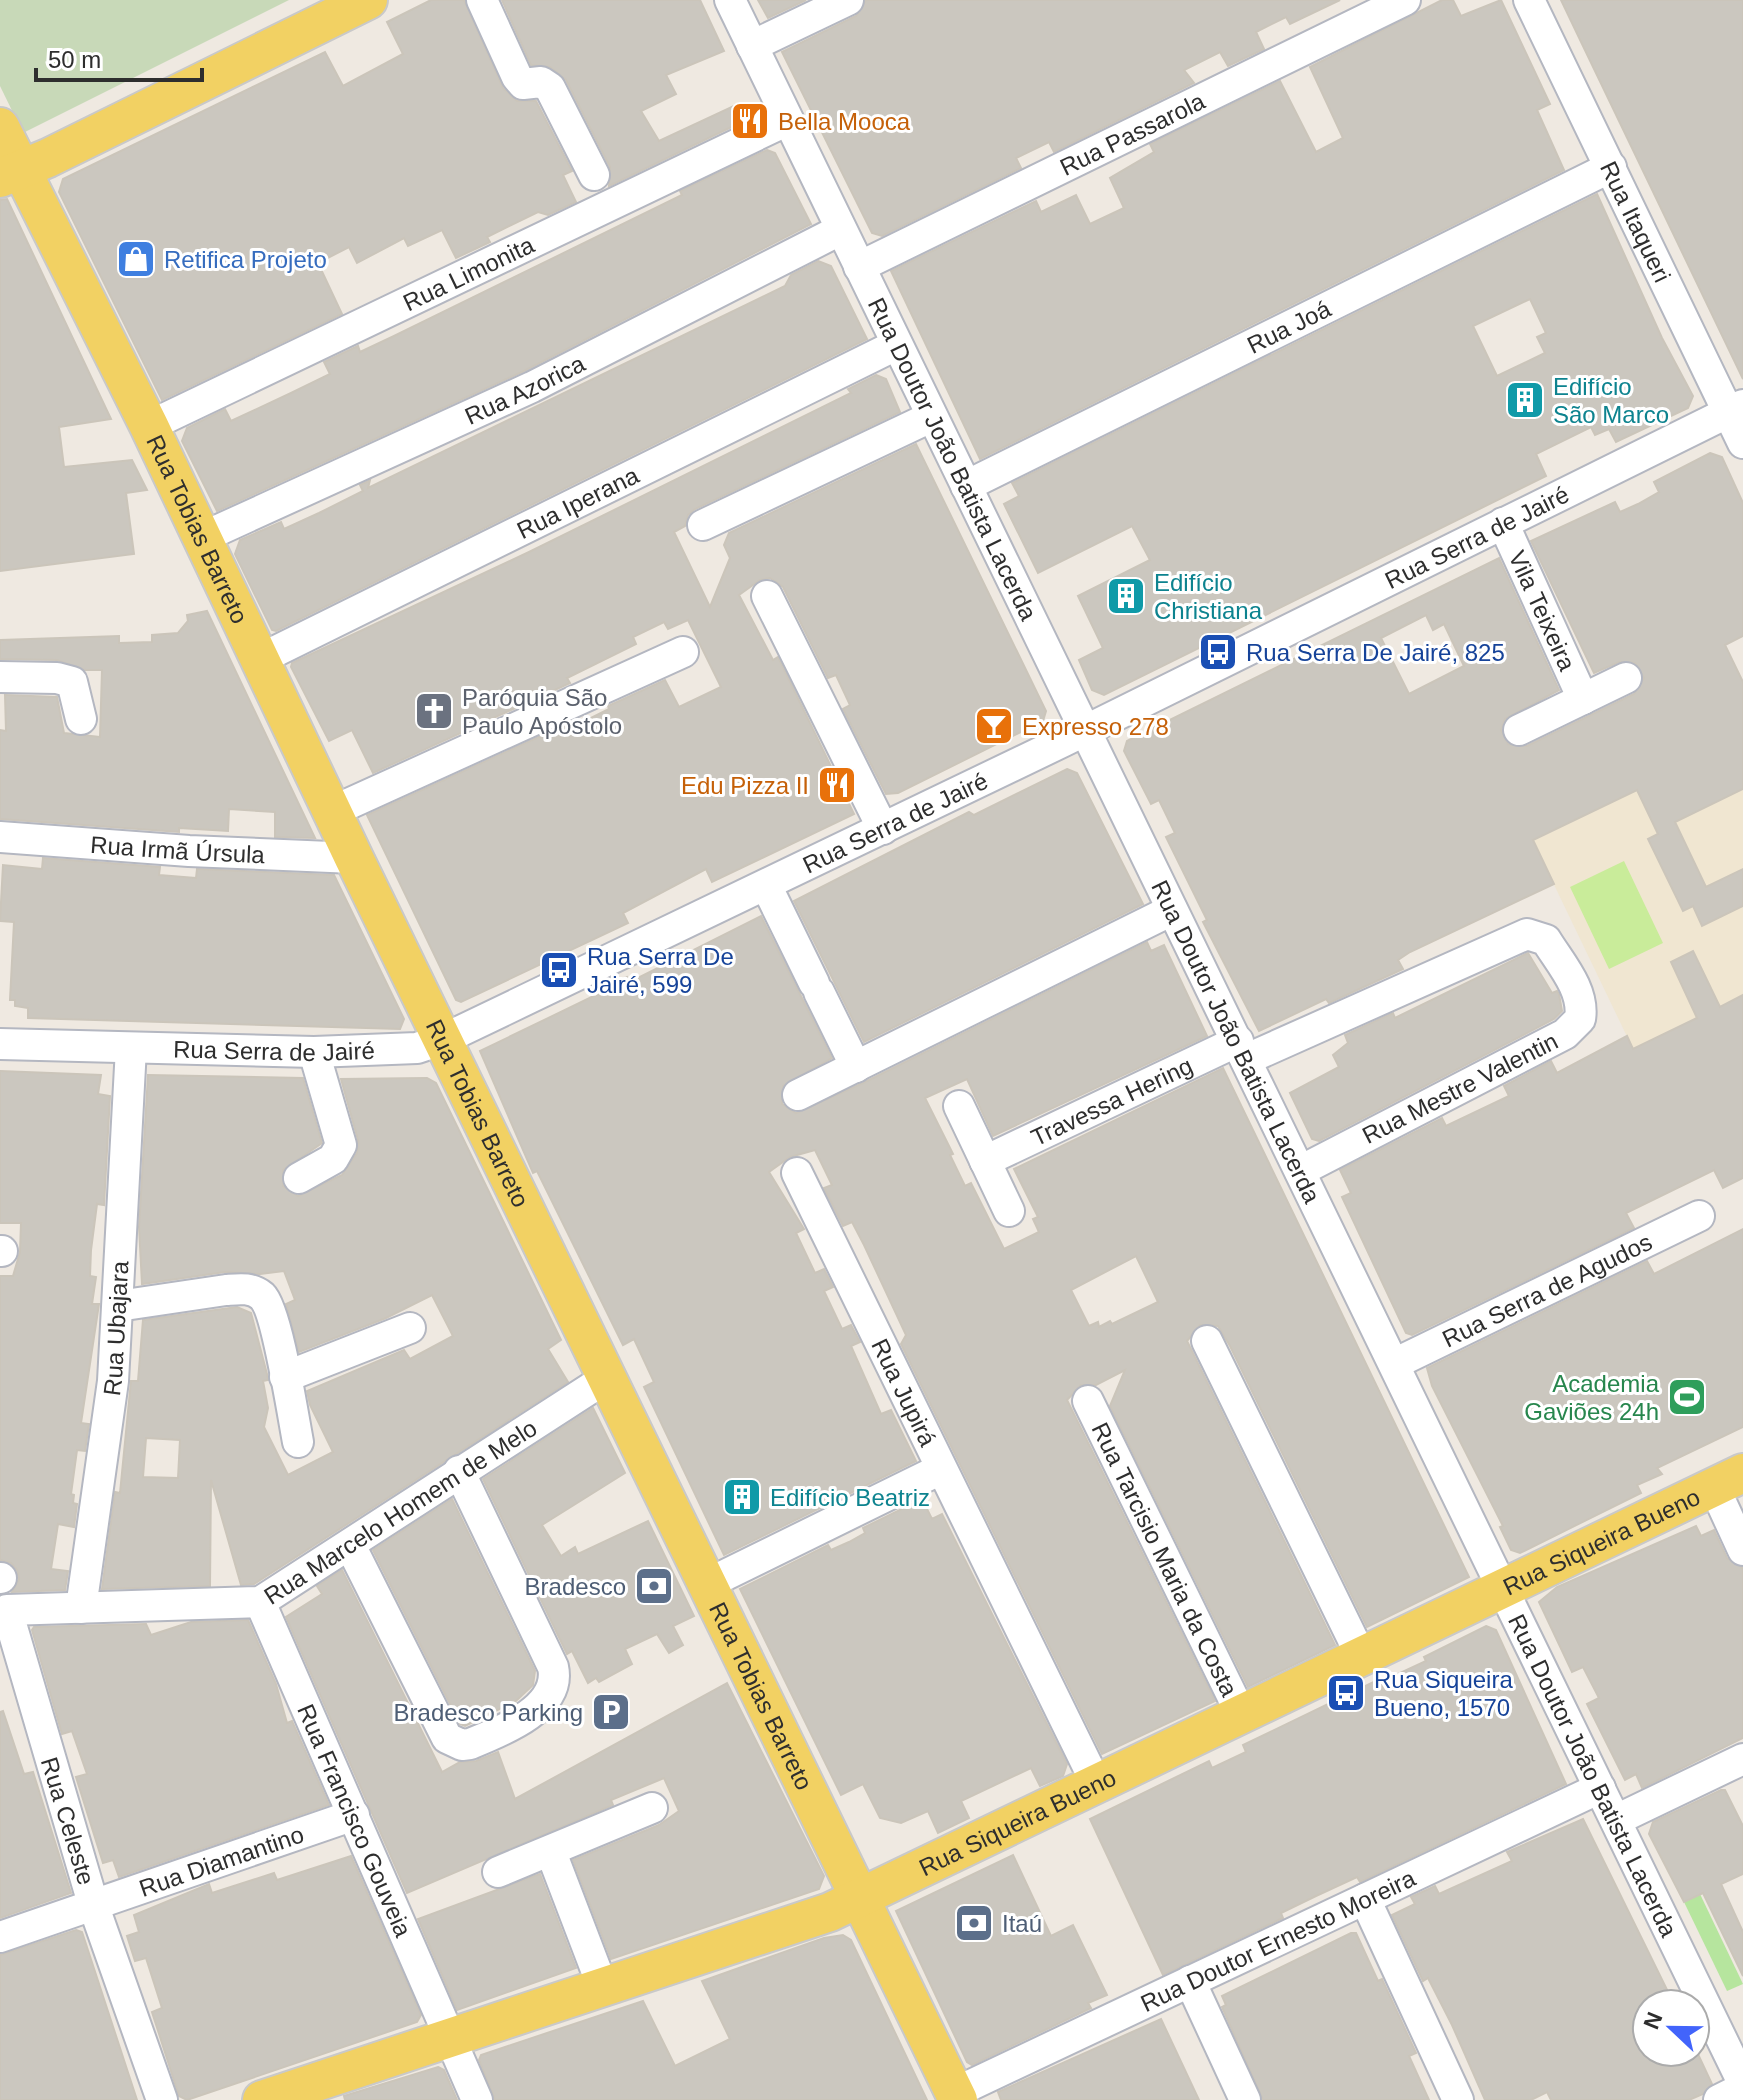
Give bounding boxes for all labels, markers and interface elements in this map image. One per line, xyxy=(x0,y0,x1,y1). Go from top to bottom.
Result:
scale bar xyxy=(36,32,202,82)
text: 50 m xyxy=(48,46,101,73)
street label: Rua Passarola xyxy=(1055,86,1209,180)
restaurant icon: Bella Mooca xyxy=(729,100,771,142)
place label: Bella Mooca xyxy=(778,108,911,135)
street label: Rua Itaqueri xyxy=(1595,157,1677,286)
street label: Rua Limonita xyxy=(399,230,539,316)
shop icon: Retifica Projeto xyxy=(115,238,157,280)
place label: Retifica Projeto xyxy=(164,246,327,273)
street label: Rua Doutor João Batista Lacerda xyxy=(863,293,1043,625)
street label: Rua Joá xyxy=(1243,294,1335,358)
street label: Rua Azorica xyxy=(460,349,589,429)
place label: Edifício São Marco xyxy=(1553,373,1669,428)
building icon: Edifício São Marco xyxy=(1504,379,1546,421)
street label: Rua Tobias Barreto xyxy=(142,430,254,627)
street label: Rua Iperana xyxy=(512,461,643,544)
street label: Rua Serra de Jairé xyxy=(1380,480,1573,594)
street label: Vila Teixeira xyxy=(1504,546,1582,675)
place label: Edifício Christiana xyxy=(1154,569,1263,624)
building icon: Edifício Christiana xyxy=(1105,575,1147,617)
bus stop icon: Rua Serra De Jairé, 825 xyxy=(1197,631,1239,673)
place label: Rua Serra De Jairé, 825 xyxy=(1246,639,1505,666)
place label: Paróquia São Paulo Apóstolo xyxy=(462,684,622,739)
church icon: Paróquia São Paulo Apóstolo xyxy=(413,690,455,732)
bar icon: Expresso 278 xyxy=(973,705,1015,747)
place label: Expresso 278 xyxy=(1022,713,1169,740)
restaurant icon: Edu Pizza II xyxy=(816,764,858,806)
street label: Rua Serra de Jairé xyxy=(798,766,992,878)
place label: Edu Pizza II xyxy=(681,772,809,799)
street label: Rua Irmã Úrsula xyxy=(89,830,266,868)
street label: Rua Doutor João Batista Lacerda xyxy=(1147,876,1327,1208)
place label: Rua Serra De Jairé, 599 xyxy=(587,943,734,998)
bus stop icon: Rua Serra De Jairé, 599 xyxy=(538,949,580,991)
street label: Rua Tobias Barreto xyxy=(421,1015,535,1211)
street label: Rua Mestre Valentin xyxy=(1358,1027,1562,1149)
street label: Rua Serra de Jairé xyxy=(173,1035,375,1066)
street label: Travessa Hering xyxy=(1027,1051,1196,1151)
street label: Rua Serra de Agudos xyxy=(1438,1228,1656,1352)
street label: Rua Ubajara xyxy=(98,1260,133,1397)
street label: Rua Jupirá xyxy=(867,1334,942,1451)
place label: Academia Gaviões 24h xyxy=(1524,1370,1660,1425)
sports icon: Academia Gaviões 24h xyxy=(1666,1376,1708,1418)
street label: Rua Marcelo Homem de Melo xyxy=(259,1414,541,1609)
street label: Rua Tarcisio Maria da Costa xyxy=(1087,1418,1244,1701)
building icon: Edifício Beatriz xyxy=(721,1476,763,1518)
street label: Rua Siqueira Bueno xyxy=(1498,1482,1704,1600)
place label: Edifício Beatriz xyxy=(770,1484,930,1511)
bank icon: Bradesco xyxy=(633,1565,675,1607)
place label: Bradesco xyxy=(525,1573,626,1600)
street label: Rua Tobias Barreto xyxy=(704,1598,818,1794)
street label: Rua Doutor João Batista Lacerda xyxy=(1504,1610,1683,1941)
place label: Rua Siqueira Bueno, 1570 xyxy=(1374,1666,1513,1721)
bus stop icon: Rua Siqueira Bueno, 1570 xyxy=(1325,1672,1367,1714)
parking icon: Bradesco Parking xyxy=(590,1691,632,1733)
place label: Bradesco Parking xyxy=(394,1699,583,1726)
street label: Rua Francisco Gouveia xyxy=(293,1700,418,1941)
street label: Rua Celeste xyxy=(36,1754,100,1888)
street label: Rua Siqueira Bueno xyxy=(914,1763,1120,1881)
street label: Rua Diamantino xyxy=(135,1820,307,1902)
street label: Rua Doutor Ernesto Moreira xyxy=(1136,1864,1420,2016)
bank icon: Itaú xyxy=(953,1902,995,1944)
place label: Itaú xyxy=(1002,1910,1042,1937)
north arrow xyxy=(1631,1988,1711,2068)
text: N xyxy=(1638,2009,1667,2033)

